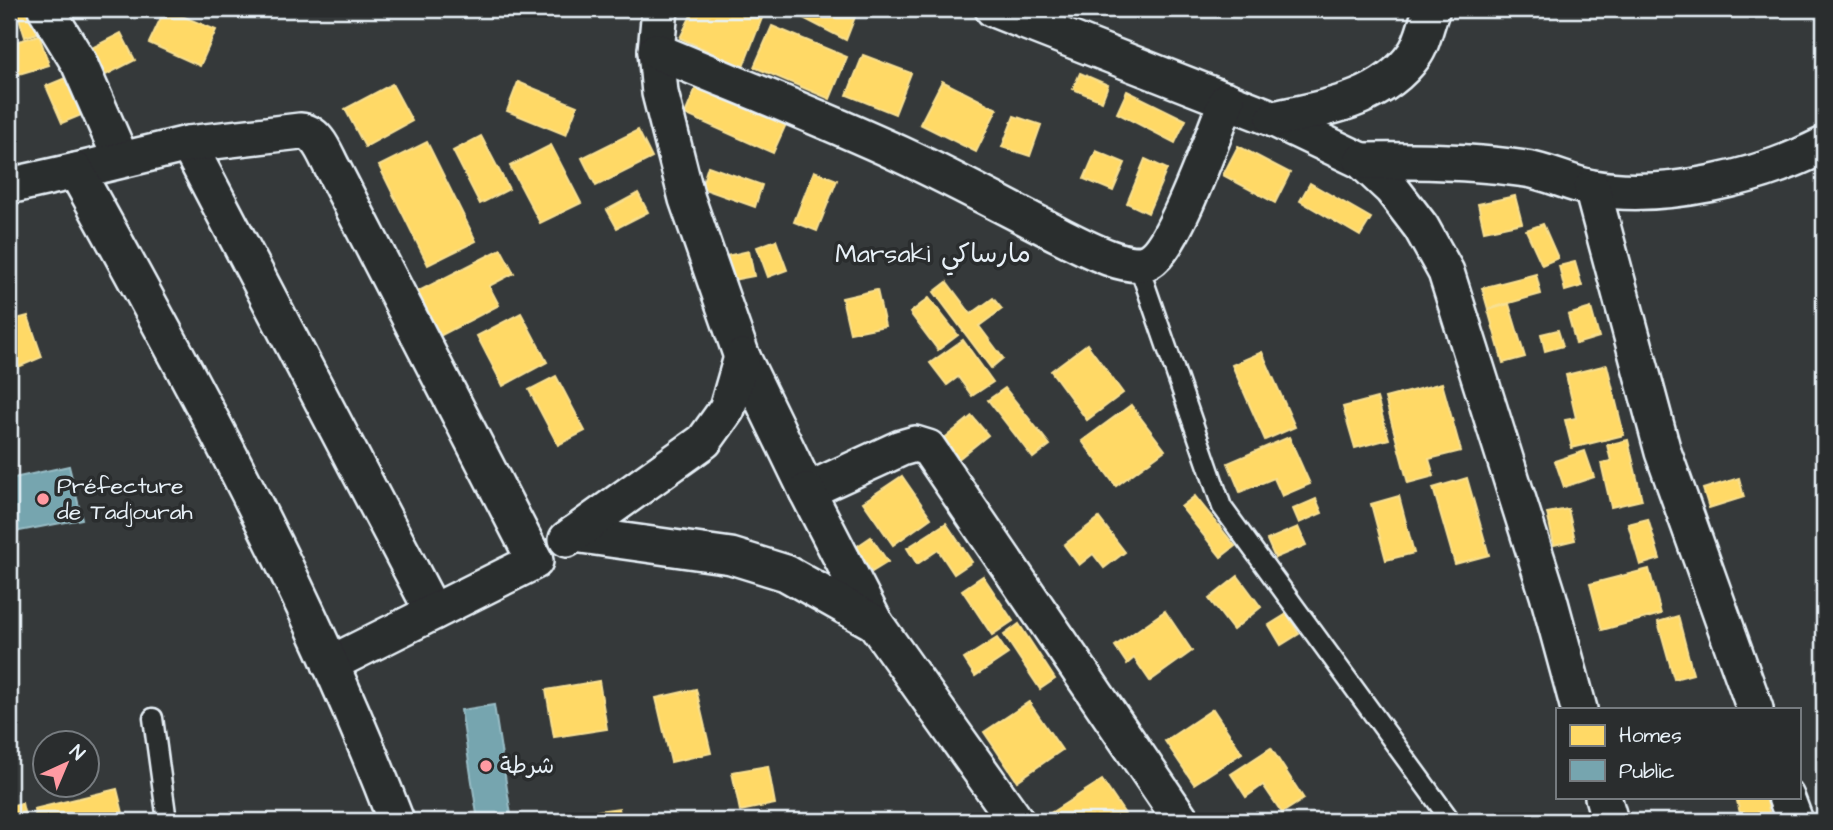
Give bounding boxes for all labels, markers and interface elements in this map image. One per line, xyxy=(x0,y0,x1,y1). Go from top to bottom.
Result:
district label: Marsaki مارساكي xyxy=(835,236,1031,276)
place label: Préfecture de Tadjourah xyxy=(57,470,193,528)
marker: Préfecture de Tadjourah xyxy=(35,491,51,507)
legend xyxy=(1556,708,1801,798)
text: Homes xyxy=(1619,721,1682,750)
north arrow xyxy=(32,728,102,798)
text: N xyxy=(63,739,90,767)
place label: شرطة xyxy=(500,750,554,782)
text: Public xyxy=(1619,757,1675,786)
marker: شرطة xyxy=(478,758,494,774)

